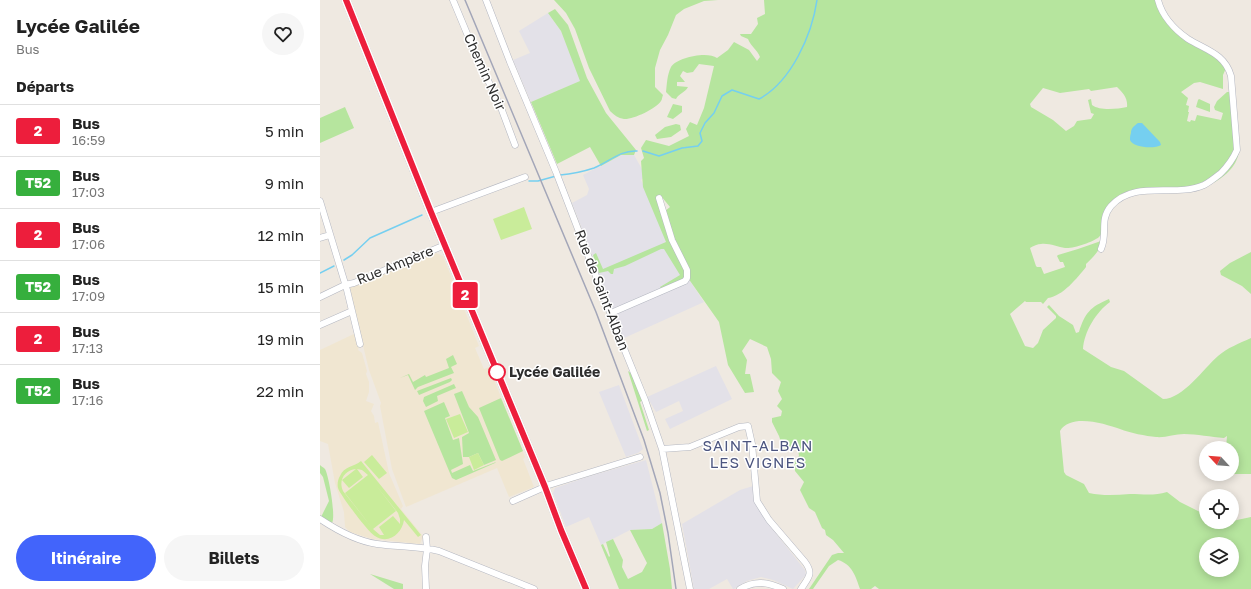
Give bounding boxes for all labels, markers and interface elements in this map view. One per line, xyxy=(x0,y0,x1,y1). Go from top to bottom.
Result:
button: heart xyxy=(262,13,304,55)
text: Lycée Galilée xyxy=(16,14,140,37)
street label: Chemin Noir xyxy=(461,31,510,114)
text: Bus xyxy=(16,41,39,57)
text: Départs xyxy=(16,77,74,95)
text: Bus xyxy=(72,114,100,132)
text: 2 xyxy=(34,122,42,139)
text: 5 min xyxy=(265,122,304,140)
text: 16:59 xyxy=(72,132,105,148)
text: Bus xyxy=(72,166,100,184)
text: T52 xyxy=(25,174,51,191)
text: 9 min xyxy=(265,174,304,192)
text: 17:03 xyxy=(72,184,105,200)
text: Bus xyxy=(72,218,100,236)
text: 2 xyxy=(34,226,42,243)
text: 12 min xyxy=(258,226,304,244)
street label: Rue de Saint-Alban xyxy=(572,227,633,353)
text: 17:06 xyxy=(72,236,105,252)
street label: Rue Ampère xyxy=(354,241,436,288)
text: Bus xyxy=(72,270,100,288)
text: T52 xyxy=(25,278,51,295)
text: 15 min xyxy=(258,278,304,296)
line badge: 2 xyxy=(452,282,478,308)
text: 2 xyxy=(461,286,469,303)
text: 17:09 xyxy=(72,288,105,304)
text: Bus xyxy=(72,322,100,340)
text: 2 xyxy=(34,330,42,347)
text: 19 min xyxy=(257,330,304,348)
text: 17:13 xyxy=(72,340,103,356)
marker: Lycée Galilée xyxy=(488,363,506,381)
place label: Lycée Galilée xyxy=(509,363,600,380)
text: Bus xyxy=(72,374,100,392)
text: T52 xyxy=(25,382,51,399)
text: 22 min xyxy=(256,382,304,400)
text: 17:16 xyxy=(72,392,103,408)
district label: SAINT-ALBAN LES VIGNES xyxy=(703,436,813,471)
north arrow xyxy=(1199,441,1239,481)
map controls xyxy=(1199,441,1239,577)
button: locate xyxy=(1199,489,1239,529)
button: Itinéraire xyxy=(16,535,156,581)
button: Billets xyxy=(164,535,304,581)
button: layers xyxy=(1199,537,1239,577)

